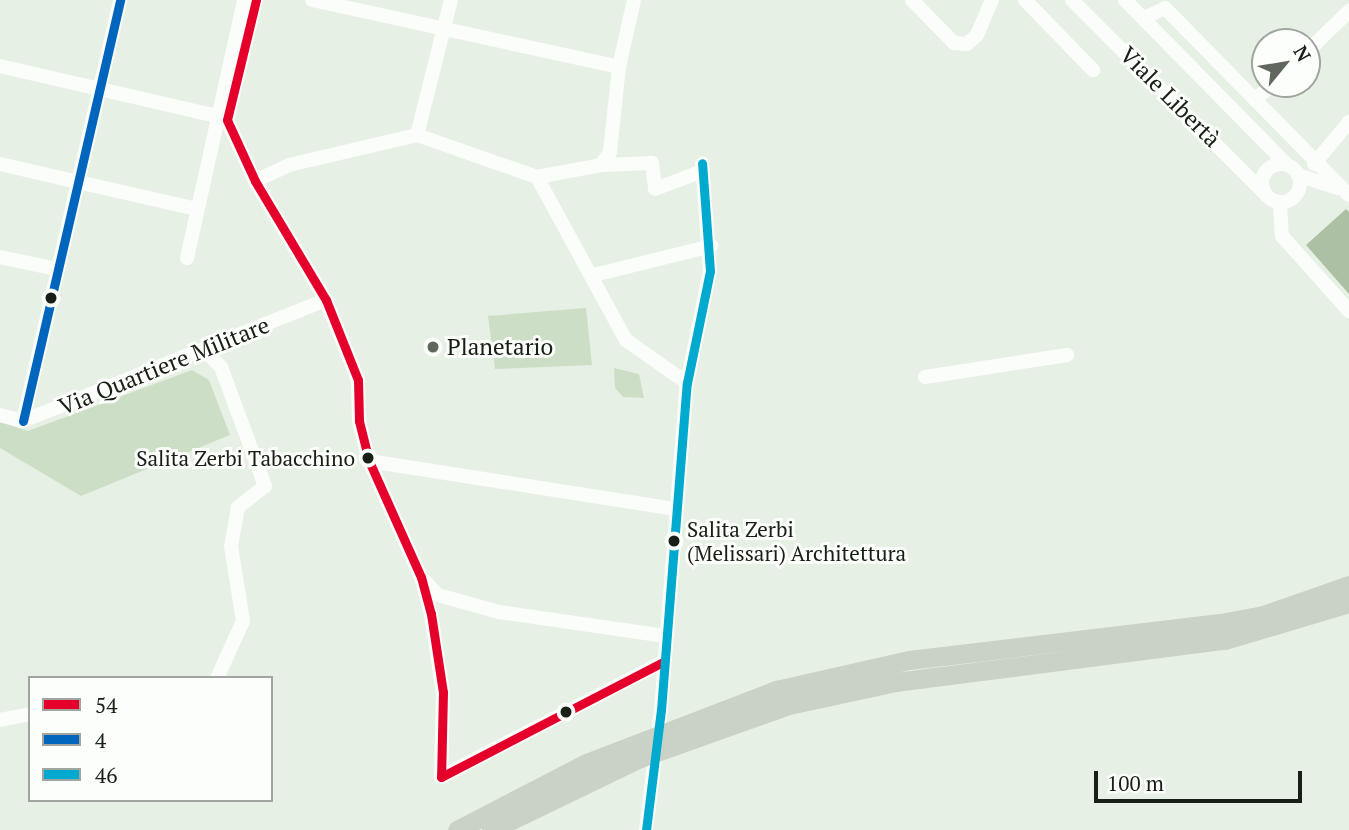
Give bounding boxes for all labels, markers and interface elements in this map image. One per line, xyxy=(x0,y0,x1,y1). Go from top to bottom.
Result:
north arrow xyxy=(1251,28,1321,98)
street label: Viale Libertà xyxy=(1114,41,1226,153)
text: N xyxy=(1288,41,1317,66)
unlabelled marker xyxy=(44,291,58,305)
street label: Via Quartiere Militare xyxy=(55,311,273,421)
place label: Planetario xyxy=(447,333,553,361)
marker: Planetario xyxy=(425,339,441,355)
place label: Salita Zerbi Tabacchino xyxy=(136,445,355,471)
marker: Salita Zerbi Tabacchino xyxy=(361,451,375,465)
place label: Salita Zerbi (Melissari) Architettura xyxy=(687,516,907,566)
marker: Salita Zerbi (Melissari) Architettura xyxy=(667,534,681,548)
legend xyxy=(28,676,273,802)
text: 54 xyxy=(95,691,117,719)
unlabelled marker xyxy=(559,705,573,719)
text: 4 xyxy=(95,726,106,754)
scale bar xyxy=(1097,756,1305,800)
text: 46 xyxy=(95,761,117,789)
text: 100 m xyxy=(1107,769,1164,797)

